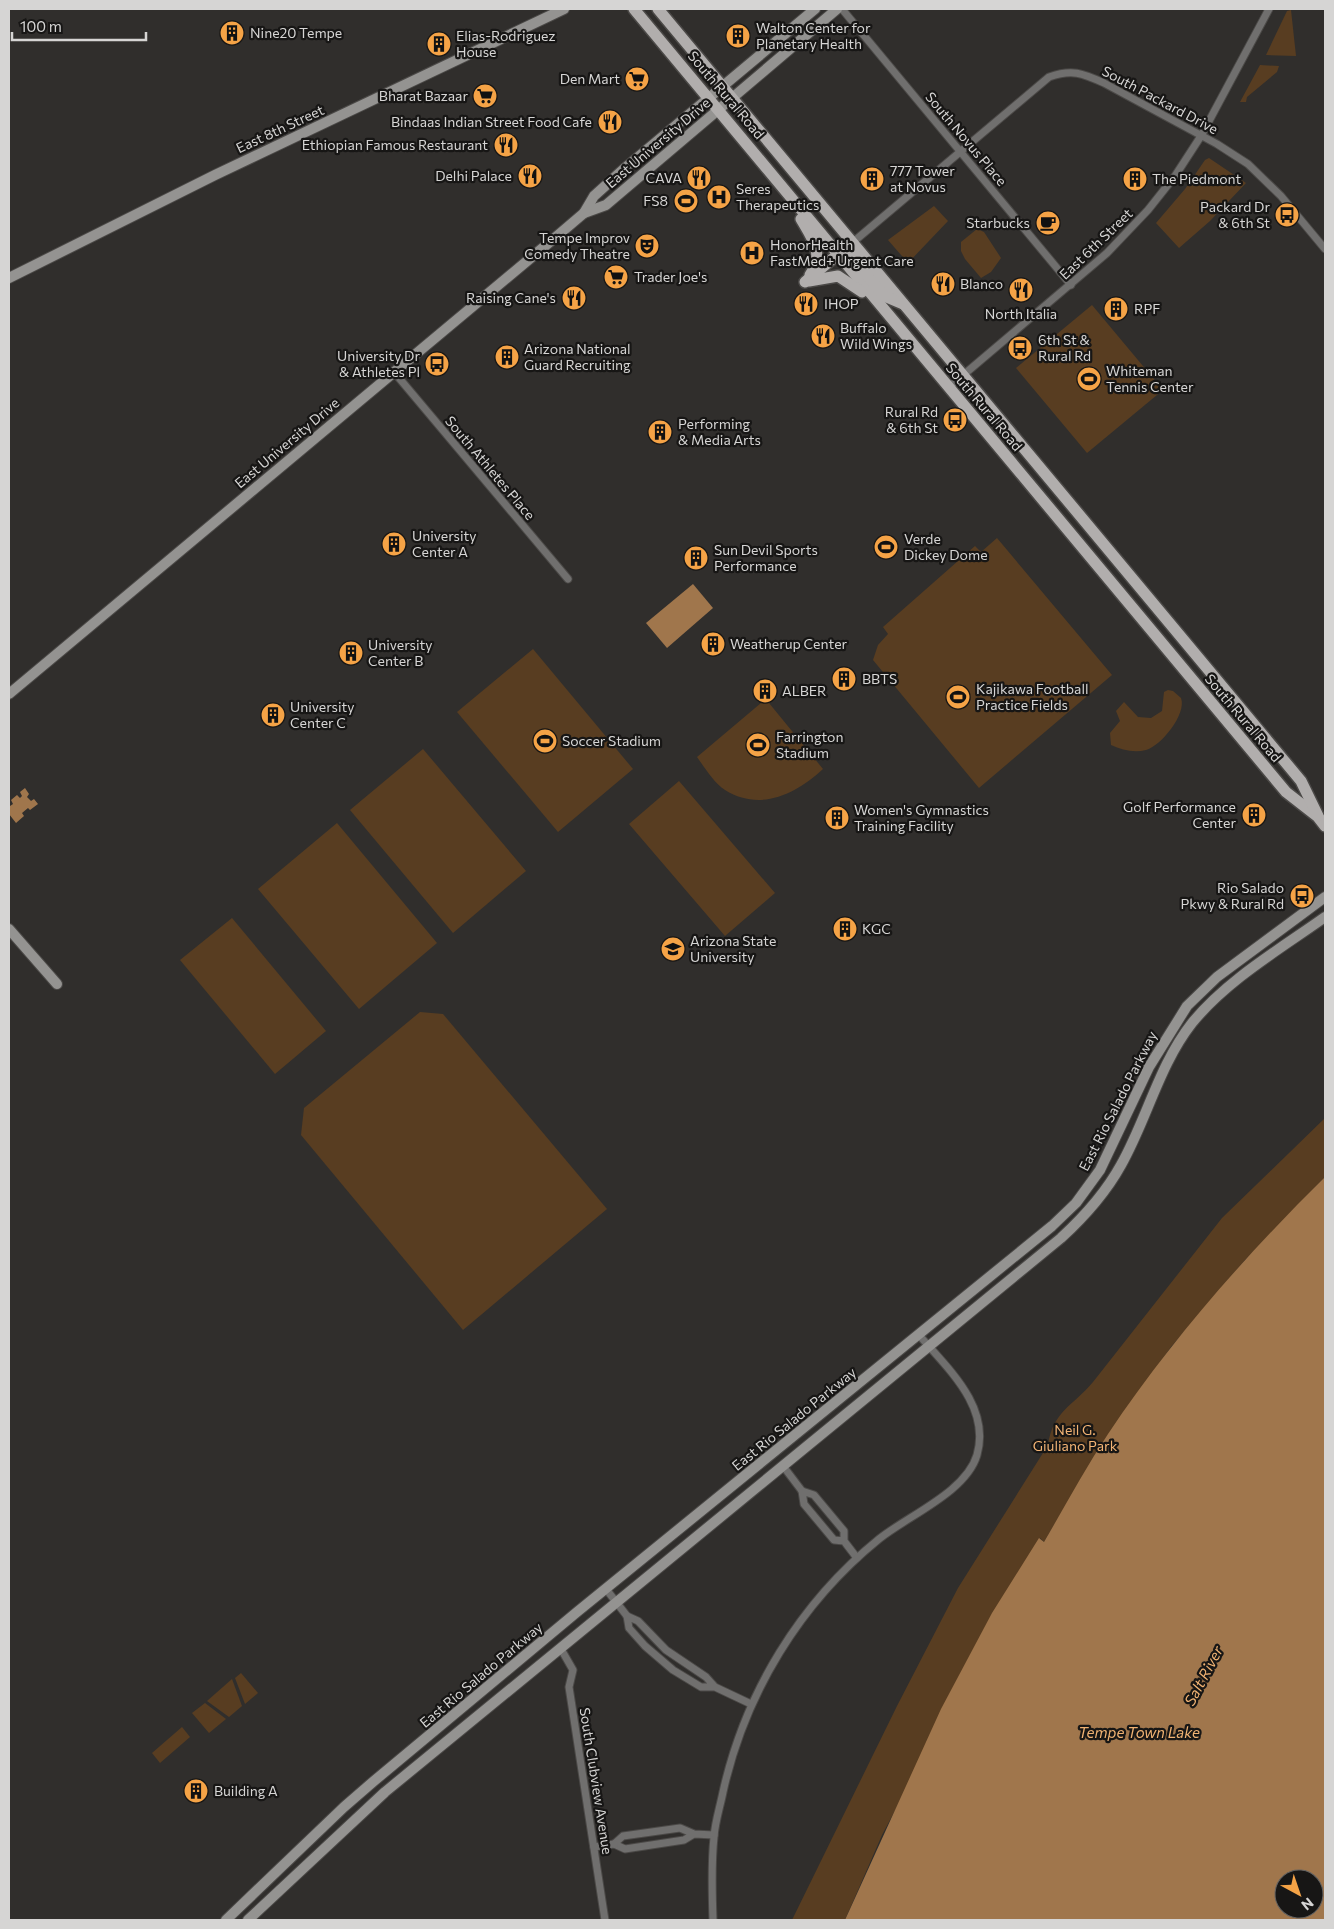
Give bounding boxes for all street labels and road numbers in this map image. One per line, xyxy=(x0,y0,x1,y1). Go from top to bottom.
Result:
street label: South Rural Road xyxy=(685,47,768,142)
street label: South Packard Drive xyxy=(1099,62,1221,137)
street label: South Novus Place xyxy=(922,88,1011,189)
street label: East University Drive xyxy=(602,94,713,191)
street label: East 8th Street xyxy=(233,101,327,156)
street label: East 6th Street xyxy=(1056,204,1136,283)
street label: South Rural Road xyxy=(943,359,1026,454)
street label: East University Drive xyxy=(231,394,342,491)
street label: South Athletes Place xyxy=(442,412,539,523)
street label: South Rural Road xyxy=(1202,670,1285,765)
street label: East Rio Salado Parkway xyxy=(1075,1028,1160,1174)
street label: East Rio Salado Parkway xyxy=(728,1363,859,1474)
street label: East Rio Salado Parkway xyxy=(416,1618,545,1731)
street label: South Clubview Avenue xyxy=(576,1706,617,1856)

